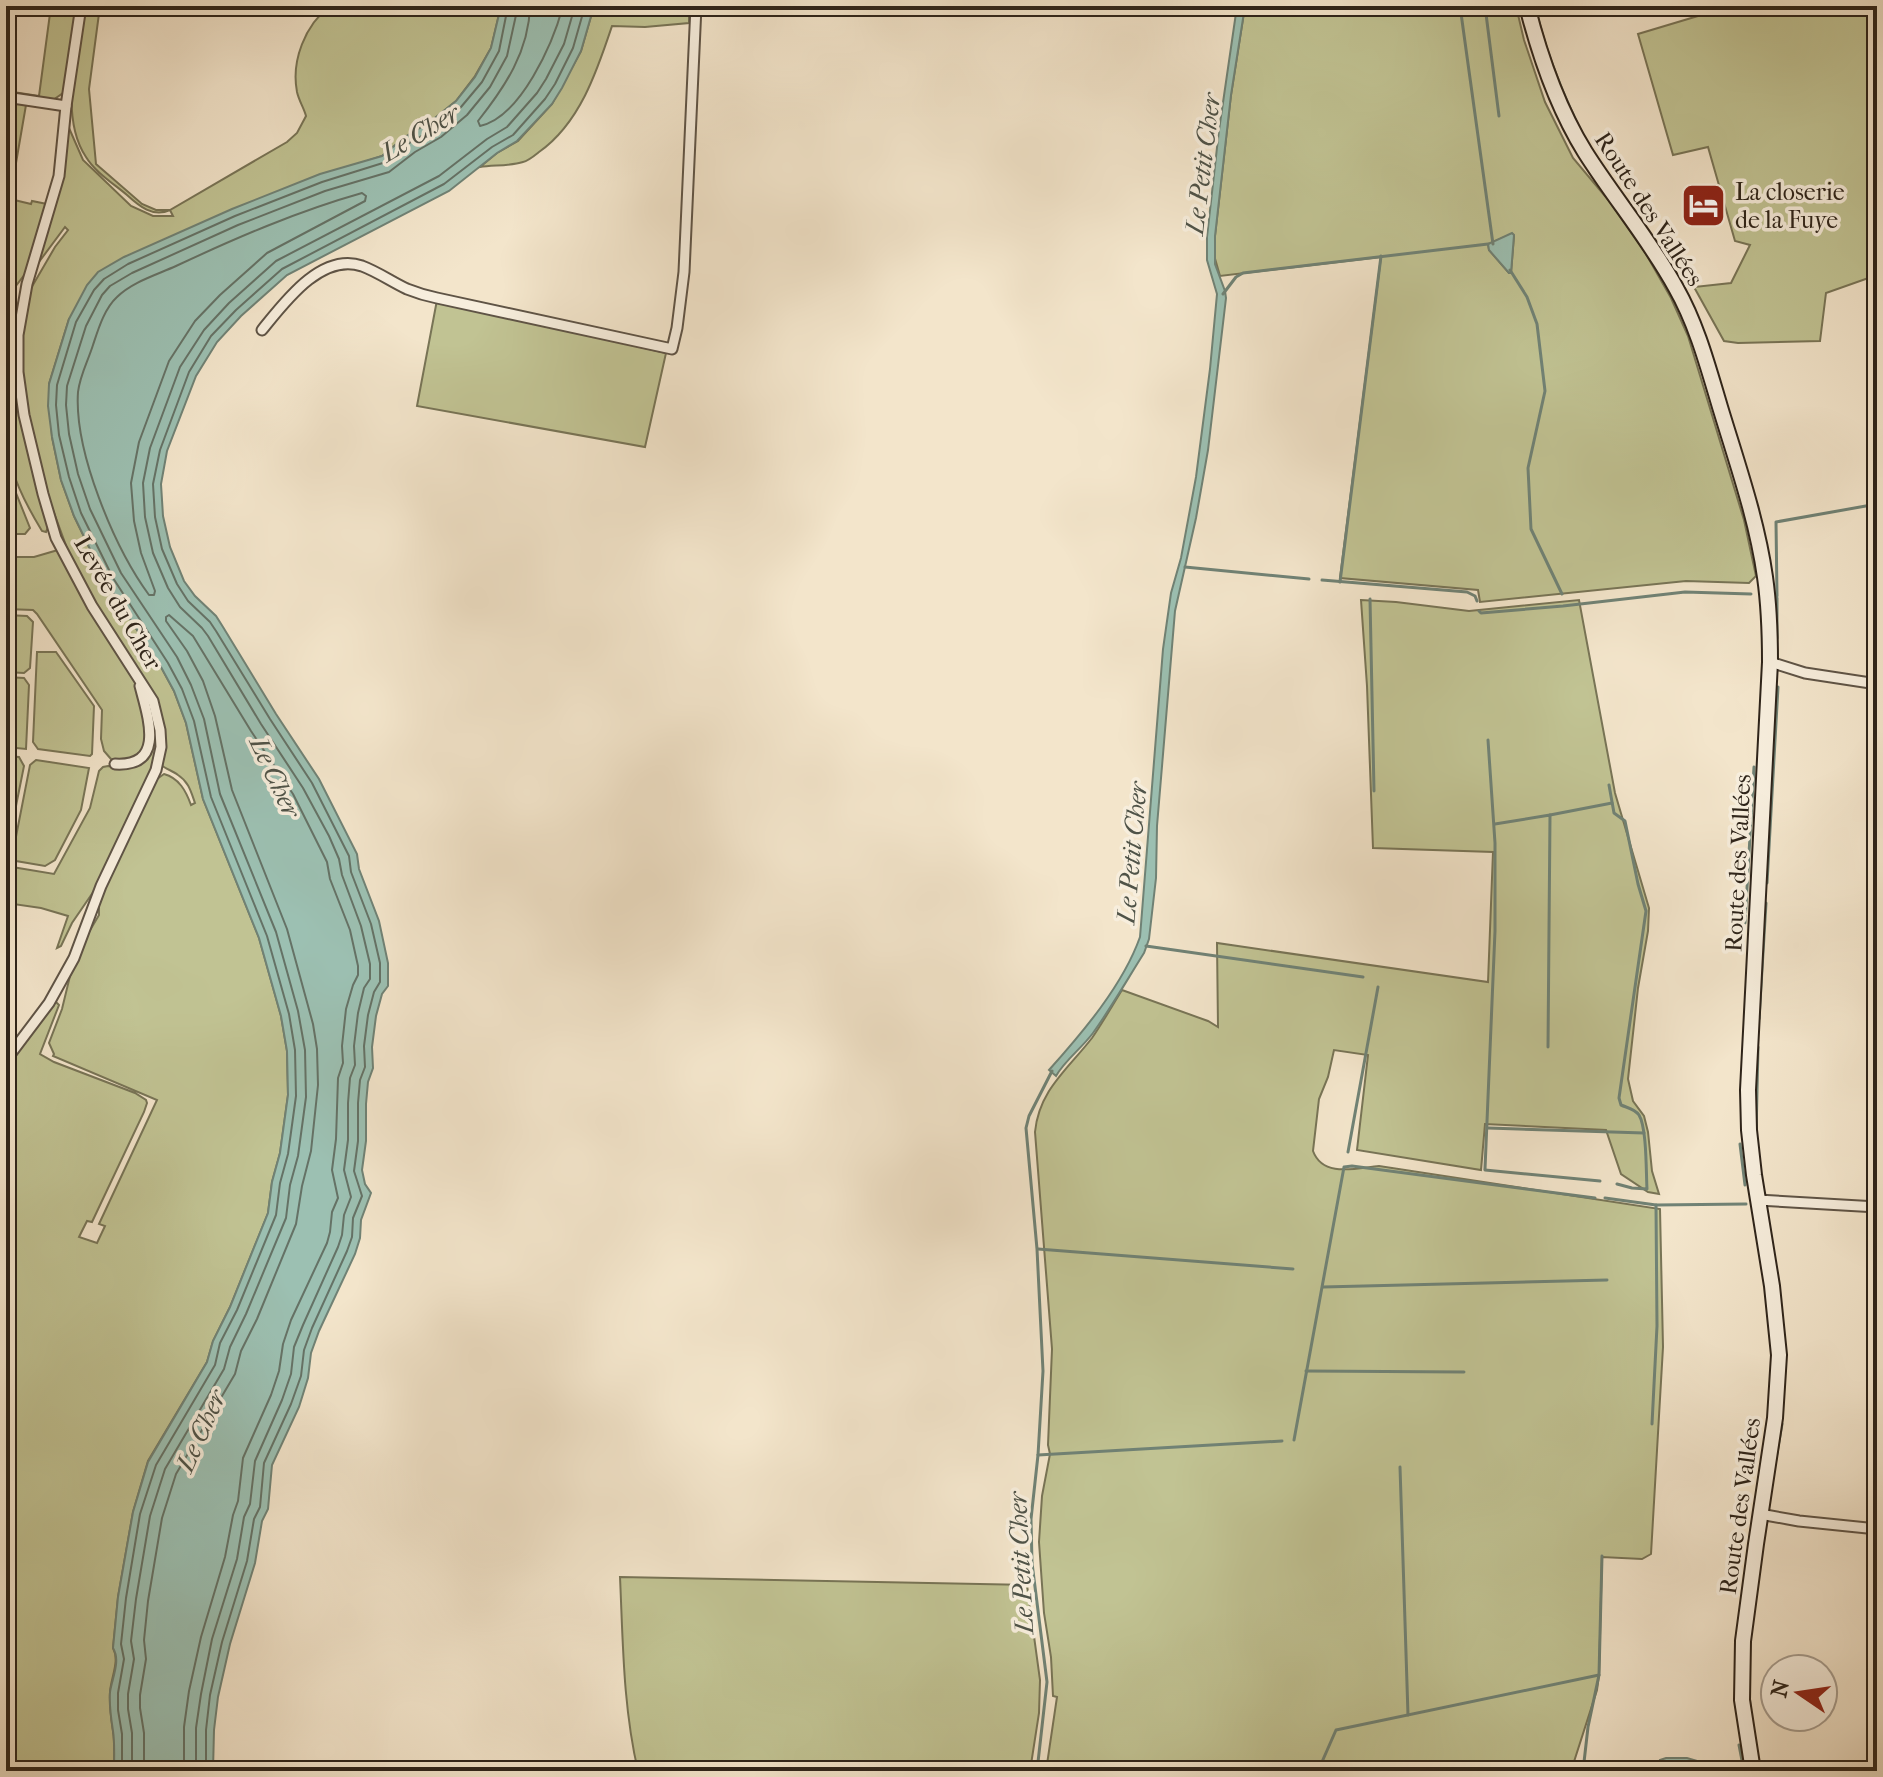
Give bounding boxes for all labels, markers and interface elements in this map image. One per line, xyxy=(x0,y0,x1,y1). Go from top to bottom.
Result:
water label: Le Petit Cher xyxy=(1179,89,1227,238)
water label: Le Cher xyxy=(373,96,467,169)
street label: Route des Vallées xyxy=(1589,127,1709,291)
place label: La closerie de la Fuye xyxy=(1735,178,1845,234)
hotel icon: La closerie de la Fuye xyxy=(1680,182,1728,230)
street label: Levée du Cher xyxy=(68,531,168,676)
water label: Le Cher xyxy=(242,730,308,825)
street label: Route des Vallées xyxy=(1719,773,1757,953)
water label: Le Petit Cher xyxy=(1110,778,1154,927)
water label: Le Cher xyxy=(169,1383,234,1478)
street label: Route des Vallées xyxy=(1714,1416,1766,1596)
water label: Le Petit Cher xyxy=(1002,1489,1040,1637)
north arrow xyxy=(1759,1653,1839,1733)
text: N xyxy=(1766,1677,1795,1700)

